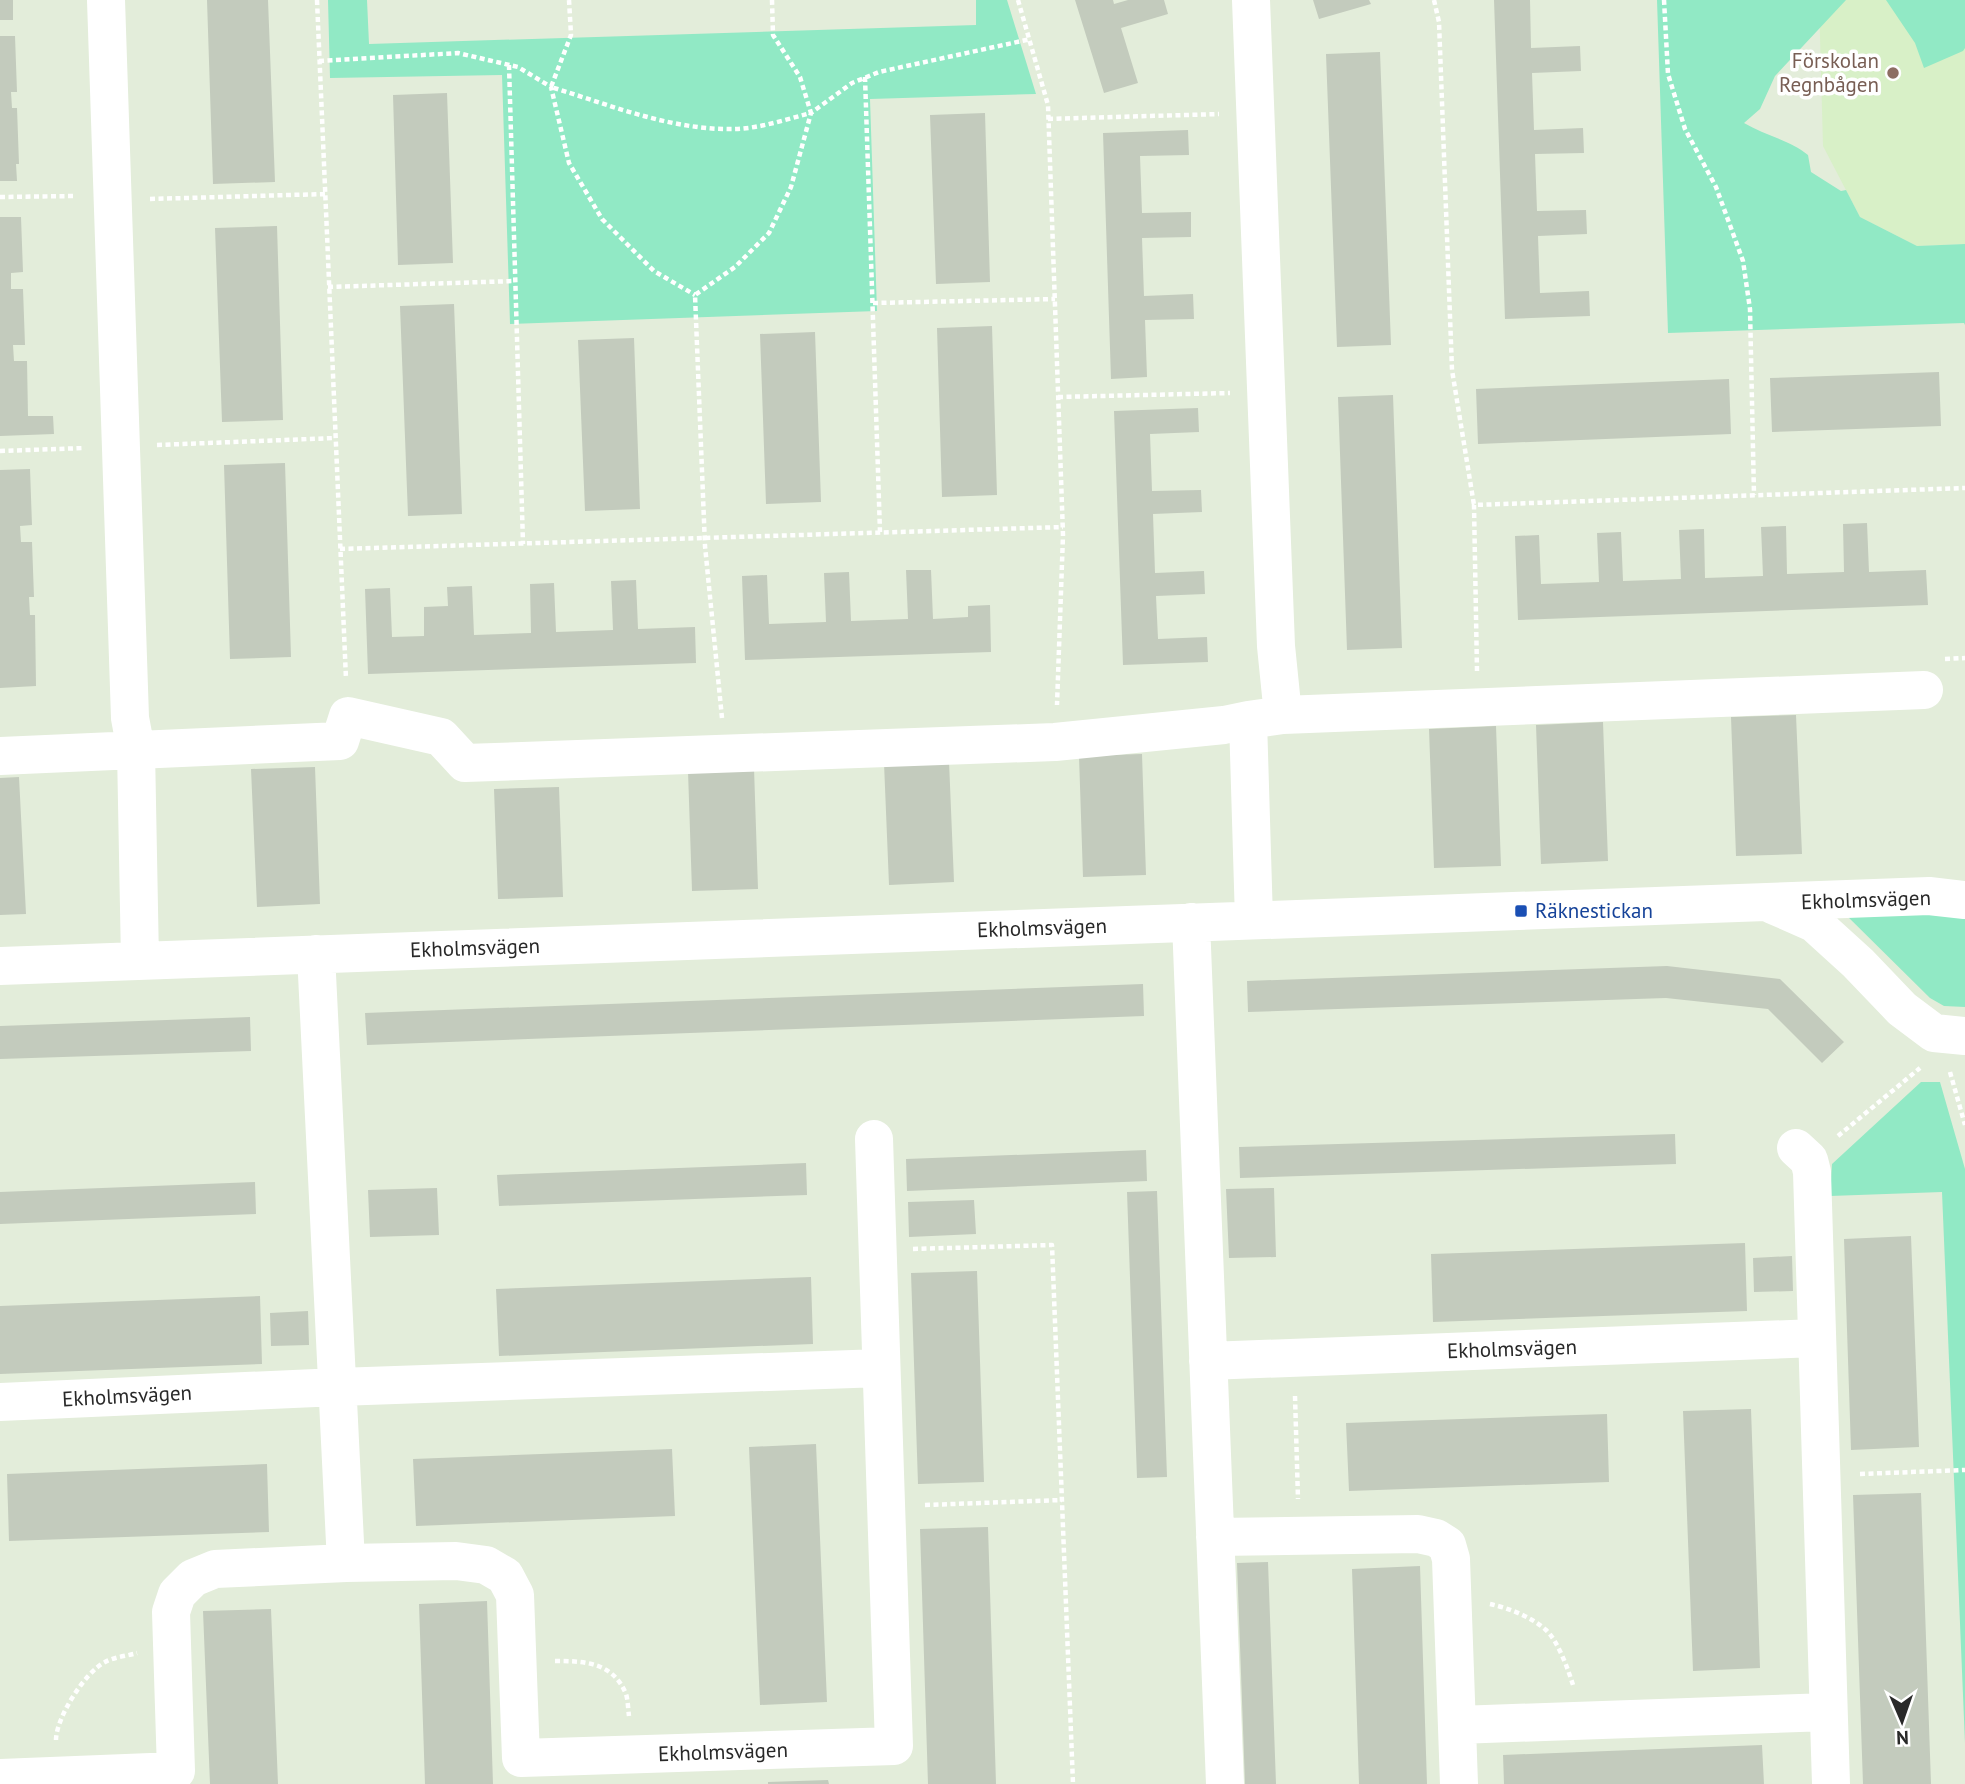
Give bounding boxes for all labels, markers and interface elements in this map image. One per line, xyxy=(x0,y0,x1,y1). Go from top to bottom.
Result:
place label: Förskolan Regnbågen xyxy=(1779,47,1879,98)
marker: Förskolan Regnbågen xyxy=(1885,65,1901,81)
street label: Ekholmsvägen xyxy=(1801,884,1931,915)
place label: Räknestickan xyxy=(1535,897,1653,924)
marker: Räknestickan xyxy=(1513,903,1529,919)
street label: Ekholmsvägen xyxy=(977,912,1107,943)
street label: Ekholmsvägen xyxy=(410,932,540,963)
street label: Ekholmsvägen xyxy=(1447,1333,1577,1364)
street label: Ekholmsvägen xyxy=(61,1379,193,1412)
north arrow xyxy=(1867,1686,1937,1756)
text: N xyxy=(1896,1726,1909,1750)
street label: Ekholmsvägen xyxy=(658,1736,788,1767)

